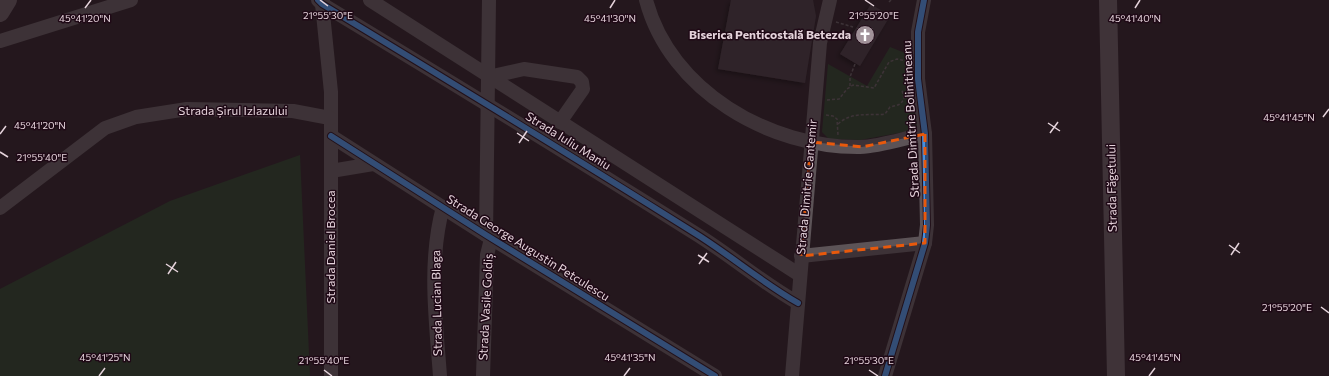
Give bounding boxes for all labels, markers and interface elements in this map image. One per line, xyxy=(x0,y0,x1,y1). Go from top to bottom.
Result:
text: 21°55'30"E xyxy=(303,9,353,21)
text: 21°55'20"E xyxy=(849,9,899,21)
text: 45°41'20"N xyxy=(59,12,111,24)
text: 45°41'30"N xyxy=(584,12,636,24)
text: 45°41'40"N xyxy=(1109,12,1161,24)
church icon: Biserica Penticostală Betezda xyxy=(854,24,876,46)
place label: Biserica Penticostală Betezda xyxy=(689,27,851,41)
street label: Strada Dimitrie Bolinitineanu xyxy=(899,40,921,198)
street label: Strada Șirul Izlazului xyxy=(178,103,288,118)
street label: Strada Iuliu Maniu xyxy=(523,108,614,172)
text: 45°41'45"N xyxy=(1263,111,1315,123)
street label: Strada Dimitrie Cantemir xyxy=(793,118,819,255)
text: 45°41'20"N xyxy=(14,119,66,131)
street label: Strada Făgetului xyxy=(1103,144,1119,232)
text: 21°55'40"E xyxy=(17,151,67,163)
street label: Strada Daniel Brocea xyxy=(323,190,337,304)
street label: Strada George Augustin Petculescu xyxy=(444,191,613,303)
street label: Strada Lucian Blaga xyxy=(428,250,444,356)
street label: Strada Vasile Goldiș xyxy=(475,253,496,361)
text: 21°55'20"E xyxy=(1262,301,1312,313)
text: 45°41'25"N xyxy=(80,351,131,363)
text: 45°41'35"N xyxy=(604,351,656,363)
text: 45°41'45"N xyxy=(1129,351,1181,363)
text: 21°55'40"E xyxy=(299,354,349,366)
text: 21°55'30"E xyxy=(844,354,894,366)

